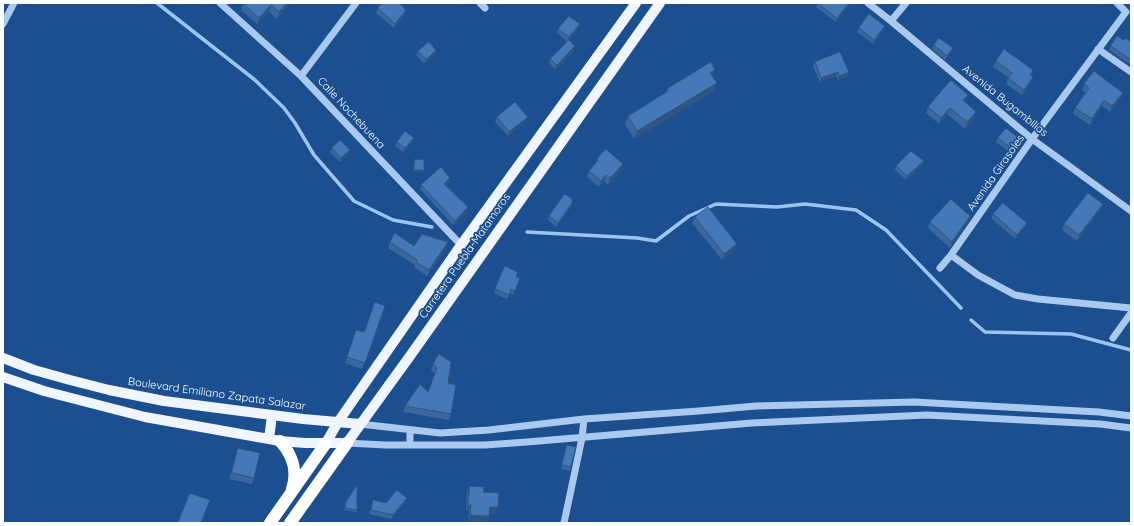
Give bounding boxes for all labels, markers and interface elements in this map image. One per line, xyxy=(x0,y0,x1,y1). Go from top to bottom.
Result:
street label: Avenida Bugambilias xyxy=(960,62,1050,140)
street label: Calle Nochebuena xyxy=(314,74,388,152)
street label: Avenida Girasoles xyxy=(965,132,1027,214)
street label: Carretera Puebla-Matamoros xyxy=(417,191,513,321)
street label: Boulevard Emiliano Zapata Salazar xyxy=(127,375,307,413)

